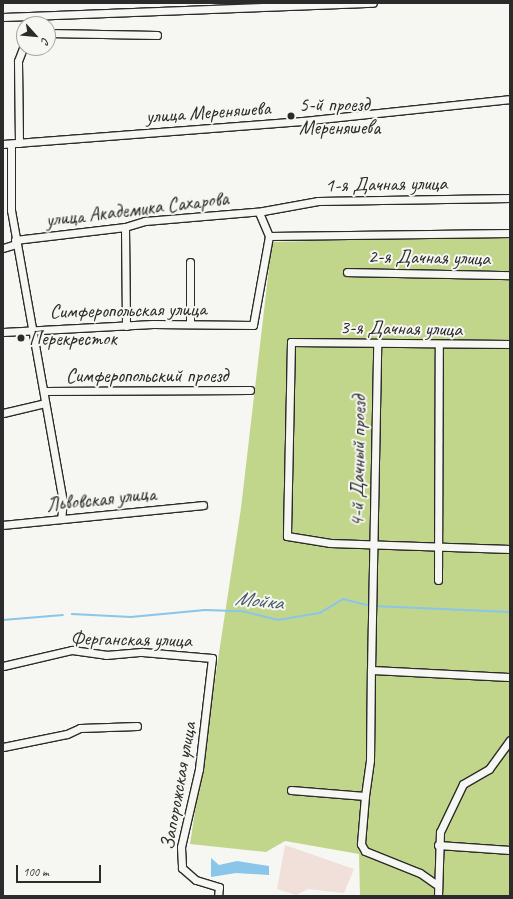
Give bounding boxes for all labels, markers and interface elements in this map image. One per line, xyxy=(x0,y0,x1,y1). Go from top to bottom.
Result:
north arrow xyxy=(16,16,56,56)
text: С xyxy=(38,35,53,47)
place label: 5-й проезд Мереняшева xyxy=(299,92,380,139)
street label: улица Мереняшева xyxy=(145,96,271,128)
marker: 5-й проезд Мереняшева xyxy=(286,111,296,121)
street label: 1-я Дачная улица xyxy=(324,171,448,197)
street label: улица Академика Сахарова xyxy=(45,186,229,232)
street label: 2-я Дачная улица xyxy=(367,244,491,270)
street label: Симферопольская улица xyxy=(49,297,207,323)
street label: 3-я Дачная улица xyxy=(339,315,463,341)
place label: Перекресток xyxy=(29,326,117,350)
marker: Перекресток xyxy=(16,333,26,343)
street label: Симферопольский проезд xyxy=(66,363,228,387)
street label: 4-й Дачный проезд xyxy=(345,395,371,527)
street label: Львовская улица xyxy=(45,481,157,517)
water label: Мойка xyxy=(234,585,284,615)
street label: Ферганская улица xyxy=(70,626,192,652)
street label: Запорожская улица xyxy=(155,720,201,852)
scale bar xyxy=(18,857,103,883)
text: 100 m xyxy=(23,864,49,880)

